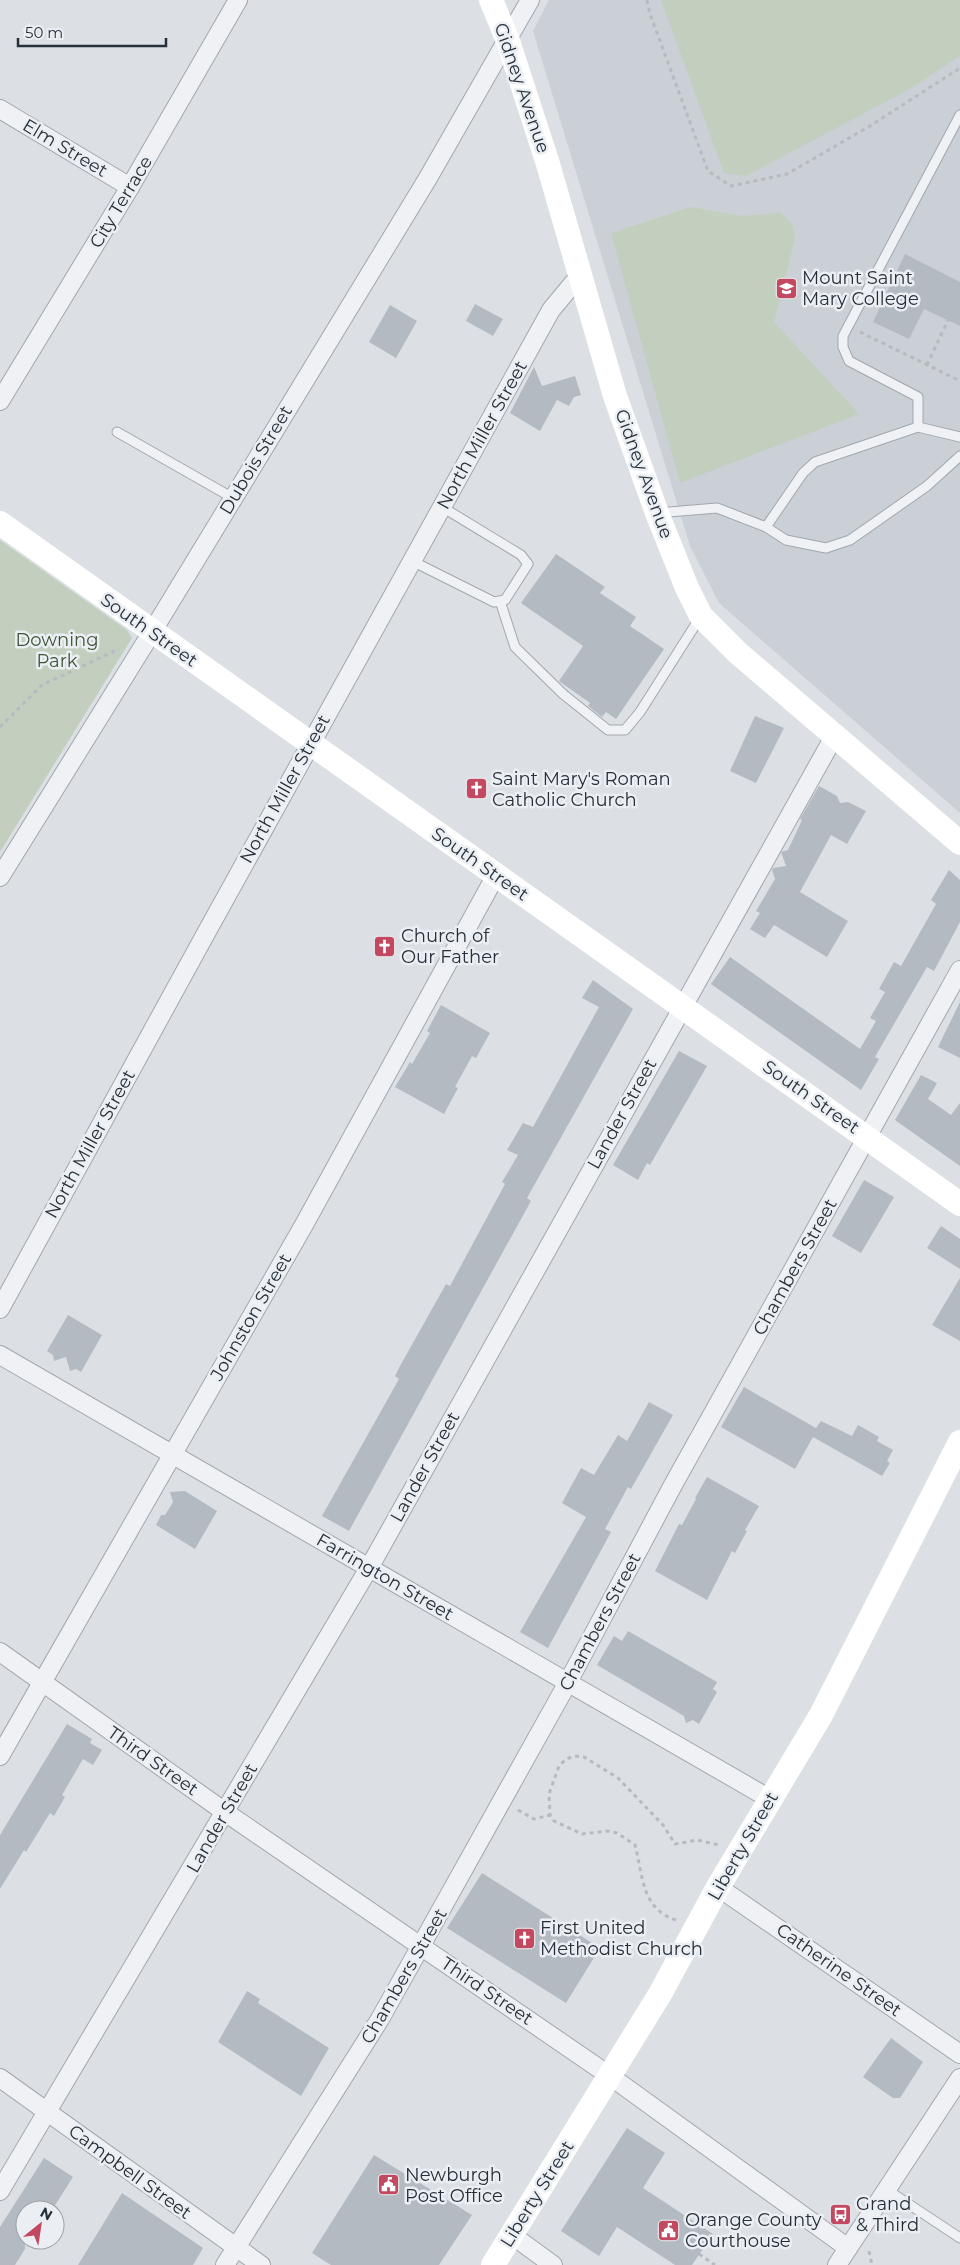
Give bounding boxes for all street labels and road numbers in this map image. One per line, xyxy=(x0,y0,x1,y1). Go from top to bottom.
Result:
street label: Gidney Avenue xyxy=(489,20,555,156)
street label: Elm Street xyxy=(19,114,111,182)
street label: City Terrace xyxy=(85,152,157,252)
street label: North Miller Street xyxy=(432,357,532,513)
street label: Dubois Street xyxy=(215,402,297,518)
street label: Gidney Avenue xyxy=(610,406,678,542)
street label: South Street xyxy=(96,589,202,671)
street label: North Miller Street xyxy=(235,711,335,867)
street label: South Street xyxy=(427,823,533,905)
street label: Lander Street xyxy=(583,1055,661,1173)
street label: South Street xyxy=(758,1056,864,1138)
street label: North Miller Street xyxy=(40,1066,140,1222)
street label: Chambers Street xyxy=(748,1195,842,1339)
street label: Johnston Street xyxy=(205,1250,296,1385)
street label: Lander Street xyxy=(386,1408,464,1526)
street label: Farrington Street xyxy=(313,1529,457,1625)
street label: Chambers Street xyxy=(554,1549,646,1695)
street label: Third Street xyxy=(103,1722,203,1800)
street label: Lander Street xyxy=(182,1759,262,1877)
street label: Liberty Street xyxy=(703,1788,783,1904)
street label: Chambers Street xyxy=(356,1904,452,2048)
street label: Catherine Street xyxy=(772,1919,906,2021)
street label: Third Street xyxy=(437,1952,537,2030)
street label: Campbell Street xyxy=(64,2120,196,2224)
street label: Liberty Street xyxy=(495,2137,579,2251)

